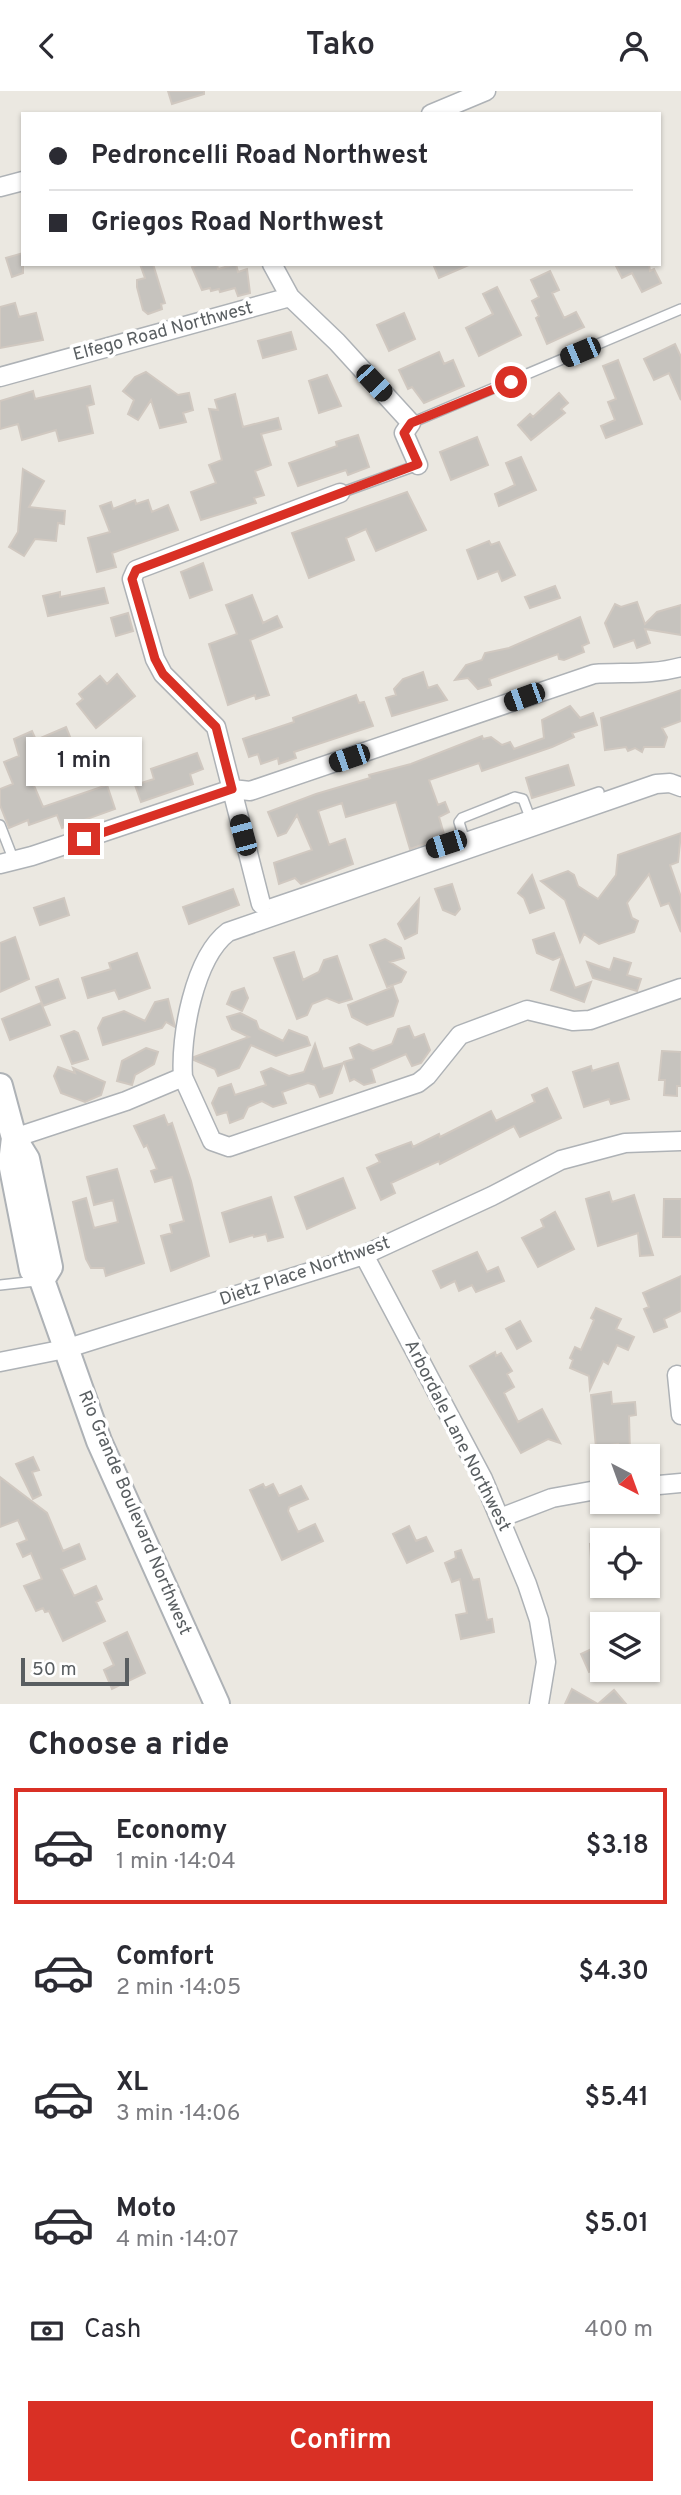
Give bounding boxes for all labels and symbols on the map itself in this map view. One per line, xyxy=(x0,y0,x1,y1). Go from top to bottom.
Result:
street label: Elfego Road Northwest xyxy=(71,297,255,367)
car xyxy=(557,334,604,370)
car xyxy=(352,360,397,406)
route start xyxy=(495,366,527,398)
car xyxy=(501,680,548,714)
callout: 1 min xyxy=(26,737,142,787)
car xyxy=(326,741,373,775)
car xyxy=(228,812,259,858)
route end xyxy=(68,823,100,855)
car xyxy=(423,828,470,860)
street label: Dietz Place Northwest xyxy=(217,1232,393,1312)
street label: Arbordale Lane Northwest xyxy=(399,1336,515,1536)
street label: Rio Grande Boulevard Northwest xyxy=(72,1387,196,1639)
north arrow xyxy=(590,1444,660,1514)
scale bar xyxy=(21,1655,130,1687)

